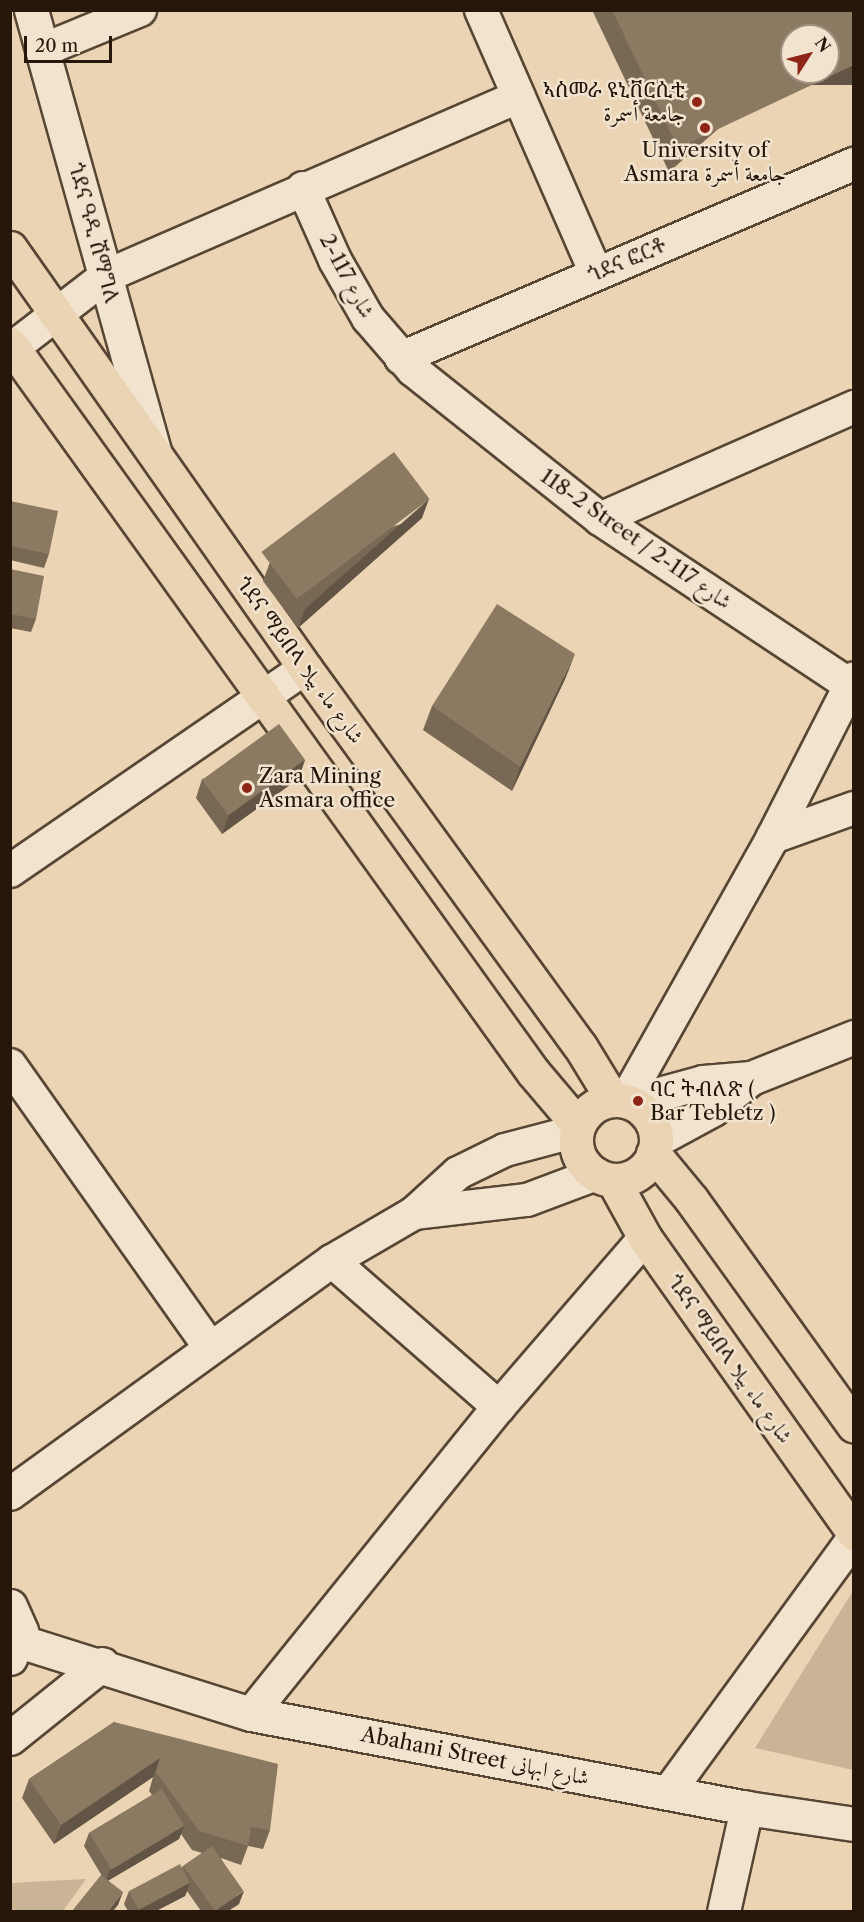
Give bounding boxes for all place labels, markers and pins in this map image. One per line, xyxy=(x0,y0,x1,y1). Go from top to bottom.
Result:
place label: ኣስመራ ዩኒቨርሲቲ جامعة أسمرة xyxy=(543,77,685,127)
marker: ኣስመራ ዩኒቨርሲቲ جامعة أسمرة xyxy=(690,95,704,109)
marker: University of Asmara جامعة أسمرة xyxy=(698,121,712,135)
place label: University of Asmara جامعة أسمرة xyxy=(624,137,786,187)
place label: Zara Mining Asmara office xyxy=(259,763,396,813)
marker: Zara Mining Asmara office xyxy=(240,781,254,795)
place label: ባር ትብለጽ ( Bar Tebletz ) xyxy=(650,1076,777,1126)
marker: ባር ትብለጽ ( Bar Tebletz ) xyxy=(631,1094,645,1108)

